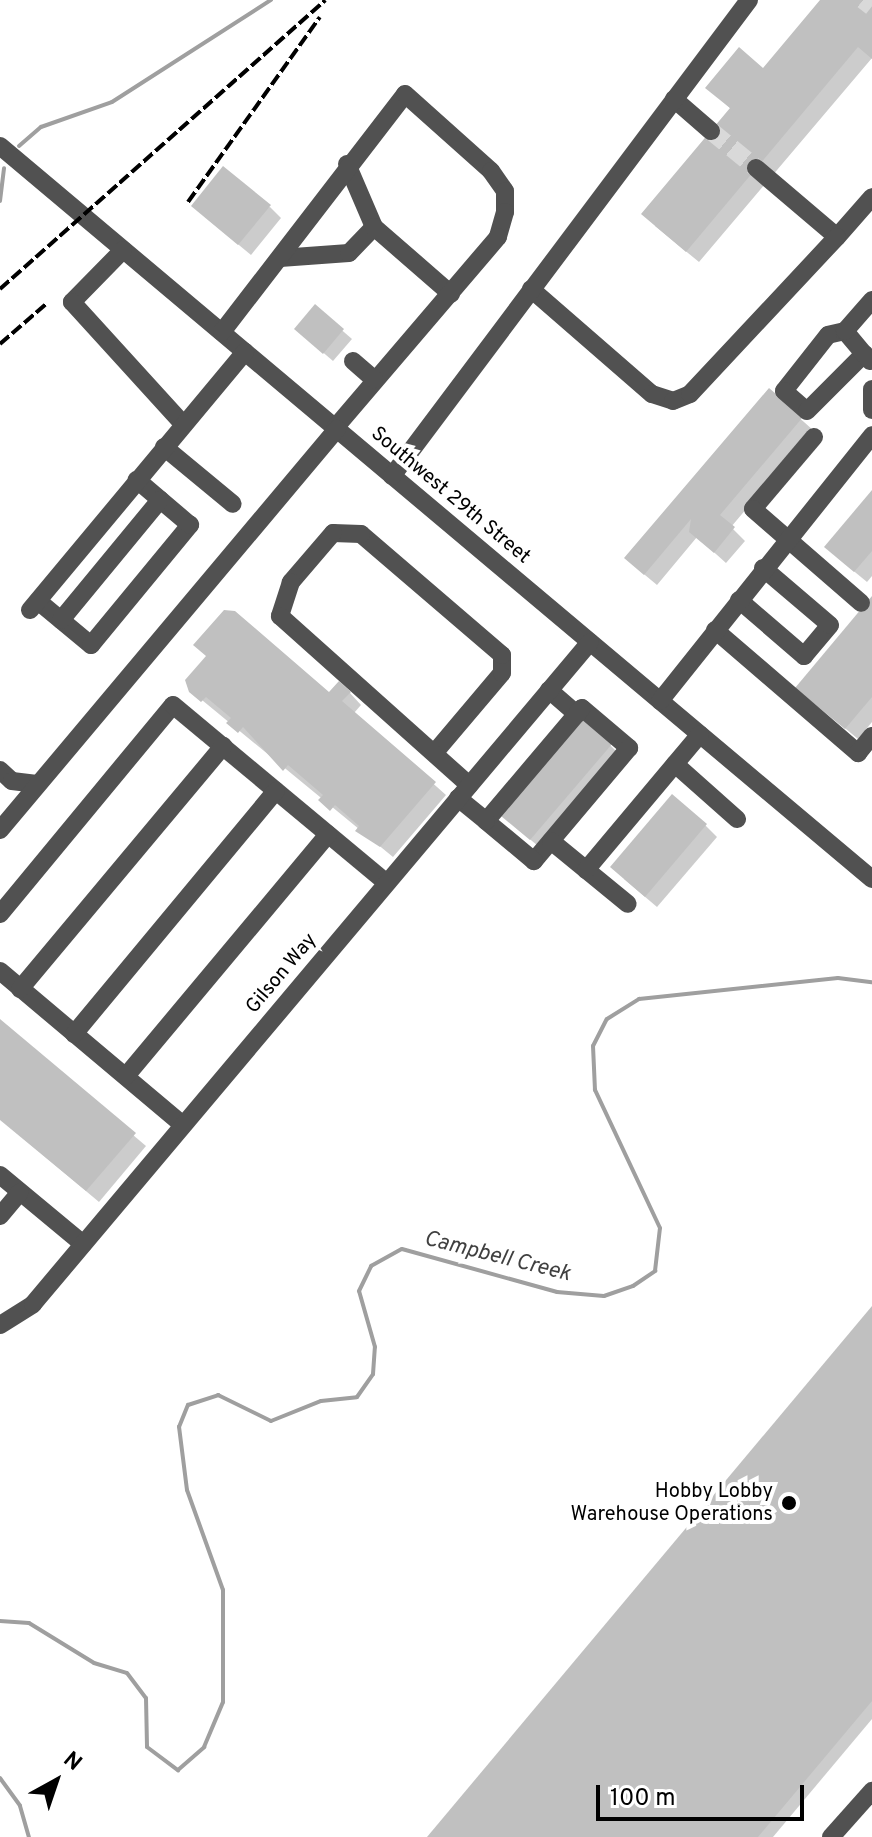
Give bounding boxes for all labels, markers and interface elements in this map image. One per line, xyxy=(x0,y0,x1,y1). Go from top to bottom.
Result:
street label: Southwest 29th Street xyxy=(365,422,535,570)
street label: Gilson Way xyxy=(241,929,323,1019)
water label: Campbell Creek xyxy=(421,1226,573,1288)
place label: Hobby Lobby Warehouse Operations xyxy=(570,1480,773,1527)
marker: Hobby Lobby Warehouse Operations xyxy=(780,1494,798,1512)
north arrow xyxy=(16,1741,96,1821)
text: N xyxy=(57,1747,86,1778)
scale bar xyxy=(600,1769,808,1819)
text: 100 m xyxy=(610,1784,676,1814)

